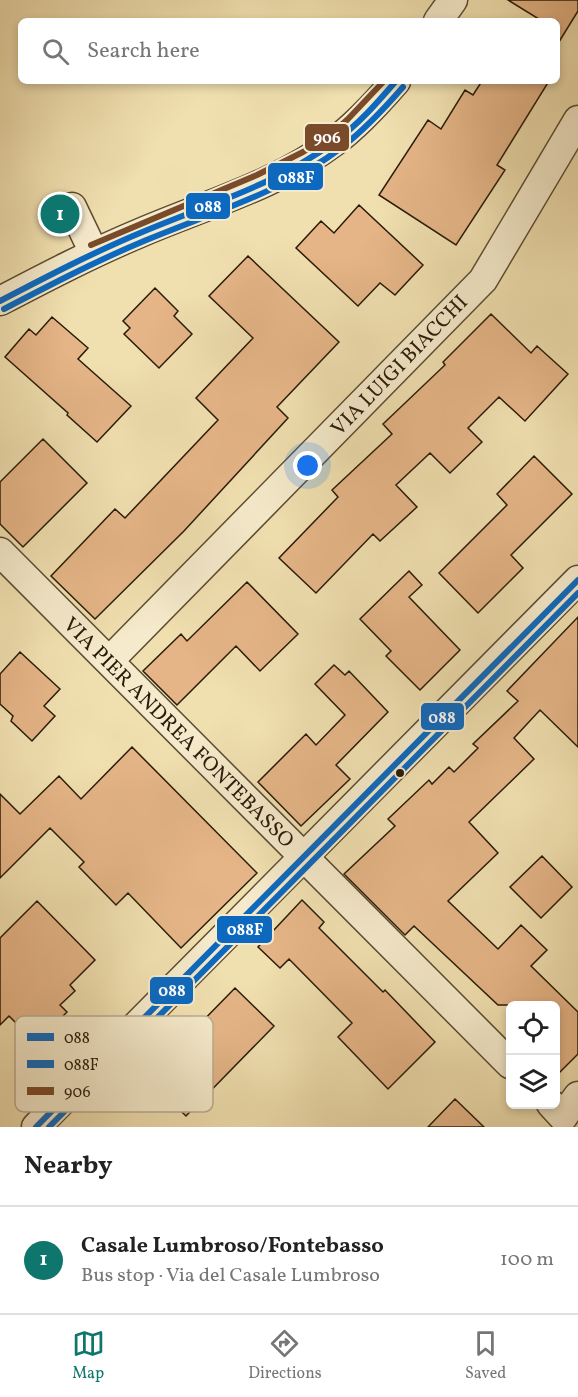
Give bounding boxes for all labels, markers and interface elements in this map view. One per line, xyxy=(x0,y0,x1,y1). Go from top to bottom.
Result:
search box xyxy=(18,18,560,84)
icon: search xyxy=(39,35,72,68)
text: Search here xyxy=(87,36,200,67)
line badge: 906 xyxy=(304,123,350,152)
text: 906 xyxy=(313,128,341,150)
line badge: 088F xyxy=(267,162,324,191)
text: 088F xyxy=(278,168,315,190)
pin: 1 xyxy=(40,192,80,236)
line badge: 088 xyxy=(185,192,231,220)
text: 088 xyxy=(194,197,222,219)
street label: VIA LUIGI BIACCHI xyxy=(325,289,475,443)
your location xyxy=(293,451,322,480)
street label: VIA PIER ANDREA FONTEBASSO xyxy=(56,611,300,855)
line badge: 088 xyxy=(420,702,465,731)
text: 088 xyxy=(428,708,456,730)
unlabelled marker xyxy=(394,767,406,779)
line badge: 088F xyxy=(216,915,273,944)
text: 088F xyxy=(227,920,264,942)
line badge: 088 xyxy=(149,976,194,1005)
text: 088 xyxy=(158,981,186,1003)
map controls xyxy=(506,1001,560,1109)
button: locate xyxy=(506,1001,560,1055)
legend xyxy=(15,1016,213,1112)
text: 088 xyxy=(64,1028,90,1050)
text: 088F xyxy=(64,1055,99,1077)
button: layers xyxy=(506,1055,560,1109)
text: 906 xyxy=(64,1082,91,1104)
text: Nearby xyxy=(24,1148,113,1184)
text: Casale Lumbroso/Fontebasso xyxy=(81,1231,384,1262)
text: 1 xyxy=(39,1246,48,1274)
text: 100 m xyxy=(500,1246,554,1274)
text: Bus stop · Via del Casale Lumbroso xyxy=(81,1262,380,1290)
tab: Map xyxy=(72,1327,105,1385)
tab: Directions xyxy=(248,1327,322,1385)
tab: Saved xyxy=(465,1327,506,1385)

